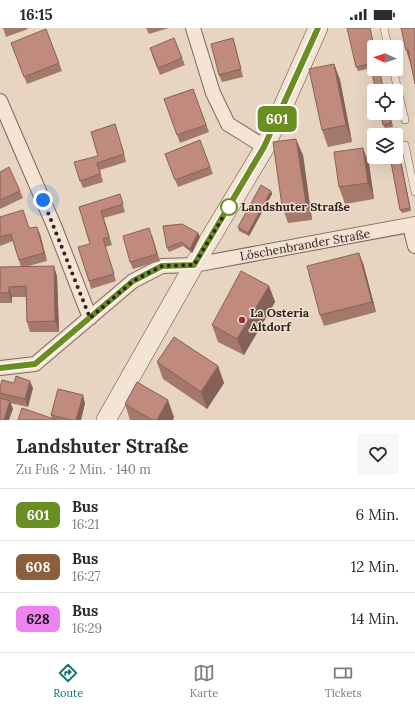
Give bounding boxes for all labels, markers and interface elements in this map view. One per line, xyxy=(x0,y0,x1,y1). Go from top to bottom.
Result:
text: 16:15 xyxy=(20,5,53,24)
north arrow xyxy=(367,40,403,76)
map controls xyxy=(367,40,403,164)
button: locate xyxy=(367,84,403,120)
line badge: 601 xyxy=(254,106,300,132)
text: 601 xyxy=(266,110,288,128)
button: layers xyxy=(367,128,403,164)
your location xyxy=(33,190,53,210)
marker: Landshuter Straße xyxy=(220,198,238,216)
place label: Landshuter Straße xyxy=(241,199,351,214)
street label: Löschenbrander Straße xyxy=(239,226,372,263)
place label: La Osteria Altdorf xyxy=(250,305,310,334)
marker: La Osteria Altdorf xyxy=(237,315,247,325)
button: heart xyxy=(357,433,399,475)
text: Landshuter Straße xyxy=(16,434,189,458)
text: Zu Fuß · 2 Min. · 140 m xyxy=(16,461,151,478)
text: Bus xyxy=(72,497,98,516)
text: 6 Min. xyxy=(356,505,399,524)
text: 601 xyxy=(27,506,49,524)
text: 16:21 xyxy=(72,516,99,533)
text: Bus xyxy=(72,549,98,568)
text: 12 Min. xyxy=(351,557,399,576)
text: 608 xyxy=(26,558,50,576)
text: 16:27 xyxy=(72,568,100,585)
text: Bus xyxy=(72,601,98,620)
text: 14 Min. xyxy=(351,609,399,628)
text: 628 xyxy=(26,610,50,628)
text: 16:29 xyxy=(72,620,102,637)
tab: Route xyxy=(53,662,83,700)
tab: Karte xyxy=(190,662,218,700)
tab: Tickets xyxy=(325,662,362,700)

